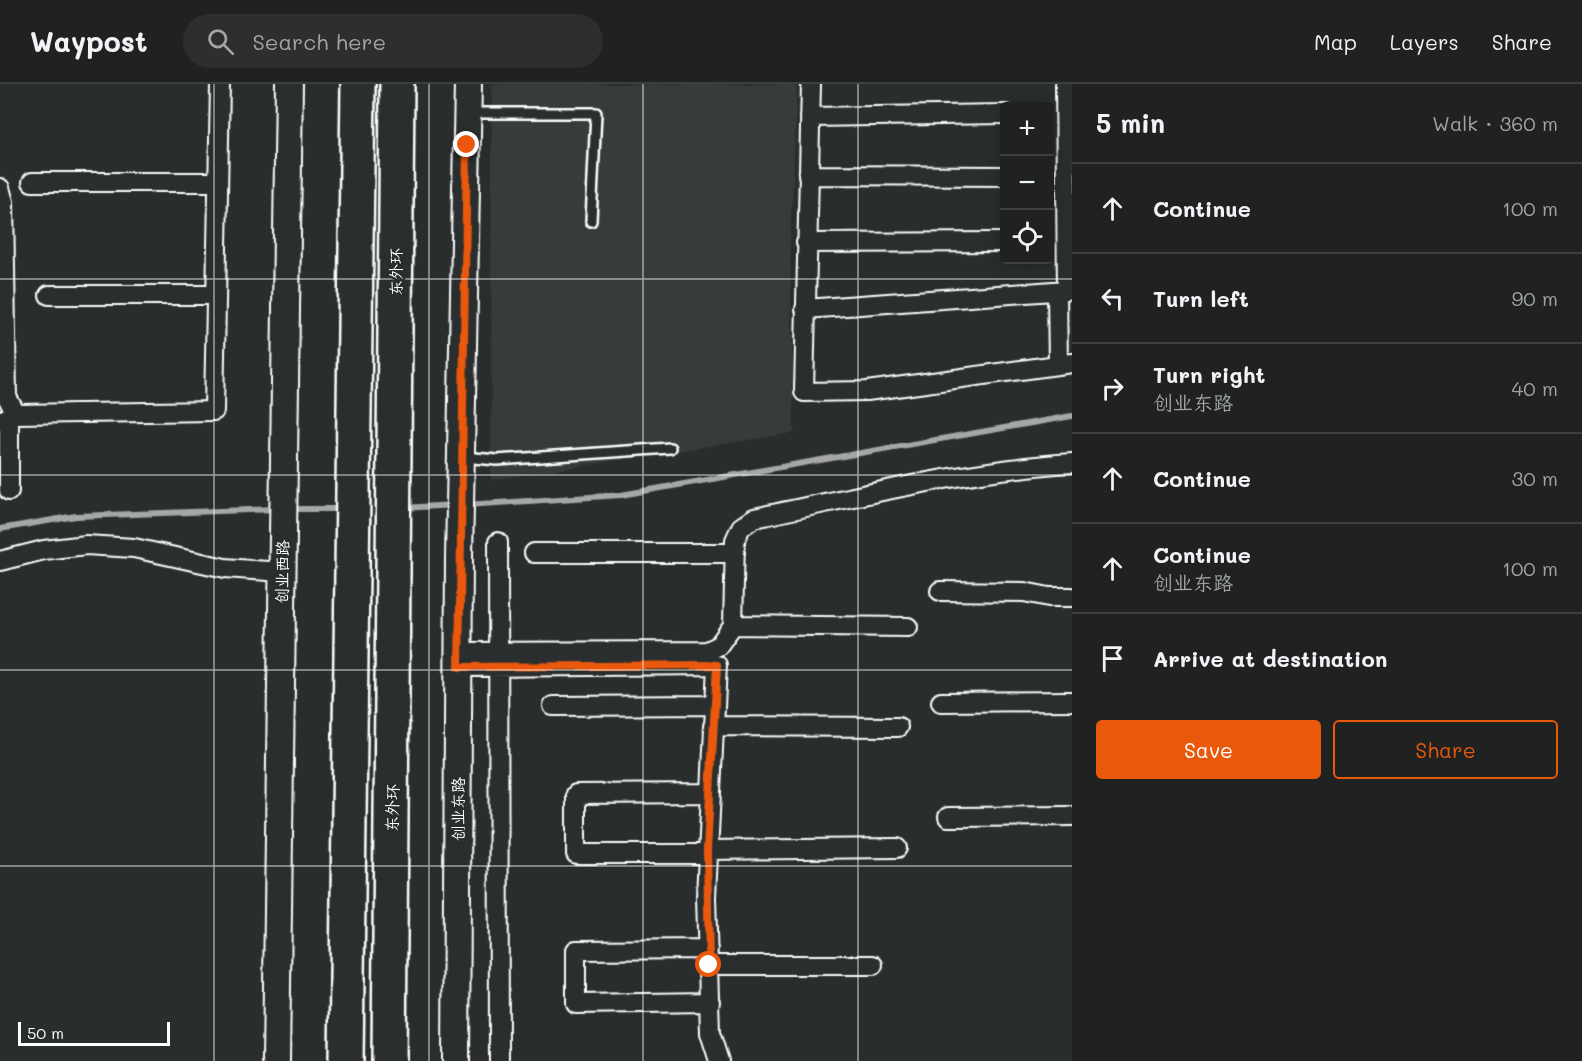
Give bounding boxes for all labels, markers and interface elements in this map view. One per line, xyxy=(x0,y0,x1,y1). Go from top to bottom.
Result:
search box xyxy=(183,14,603,68)
text: Waypost xyxy=(30,23,147,59)
icon: search xyxy=(204,25,237,58)
text: Search here xyxy=(252,27,386,56)
text: Map xyxy=(1314,28,1357,55)
text: Layers xyxy=(1390,28,1459,55)
text: Share xyxy=(1492,28,1552,55)
map controls xyxy=(1000,102,1054,264)
button: + xyxy=(1000,102,1054,156)
text: 5 min xyxy=(1096,106,1165,140)
text: Walk · 360 m xyxy=(1432,110,1558,136)
route end xyxy=(453,131,479,157)
button: − xyxy=(1000,156,1054,210)
icon: ahead xyxy=(1096,192,1129,225)
text: Continue xyxy=(1153,194,1251,223)
text: 100 m xyxy=(1502,195,1558,221)
button: locate xyxy=(1000,210,1054,264)
street label: 东外环 xyxy=(385,248,406,296)
icon: left xyxy=(1096,282,1129,315)
text: Turn left xyxy=(1153,284,1249,313)
text: 90 m xyxy=(1512,285,1558,311)
text: Turn right xyxy=(1153,360,1265,389)
icon: right xyxy=(1096,372,1129,405)
text: 40 m xyxy=(1512,375,1558,401)
text: 创业东路 xyxy=(1153,389,1233,415)
icon: ahead xyxy=(1096,462,1129,495)
text: Continue xyxy=(1153,464,1251,493)
text: 30 m xyxy=(1512,465,1558,491)
street label: 创业西路 xyxy=(270,540,293,604)
text: Continue xyxy=(1153,540,1251,569)
icon: ahead xyxy=(1096,552,1129,585)
text: 100 m xyxy=(1502,555,1558,581)
text: 创业东路 xyxy=(1153,569,1233,595)
icon: arrive xyxy=(1096,642,1129,675)
text: Arrive at destination xyxy=(1153,644,1388,673)
button: Save xyxy=(1096,720,1321,779)
button: Share xyxy=(1333,720,1558,779)
street label: 创业东路 xyxy=(447,777,468,841)
street label: 东外环 xyxy=(381,784,402,832)
route start xyxy=(695,951,721,977)
scale bar xyxy=(18,1019,170,1046)
text: 50 m xyxy=(27,1022,64,1043)

